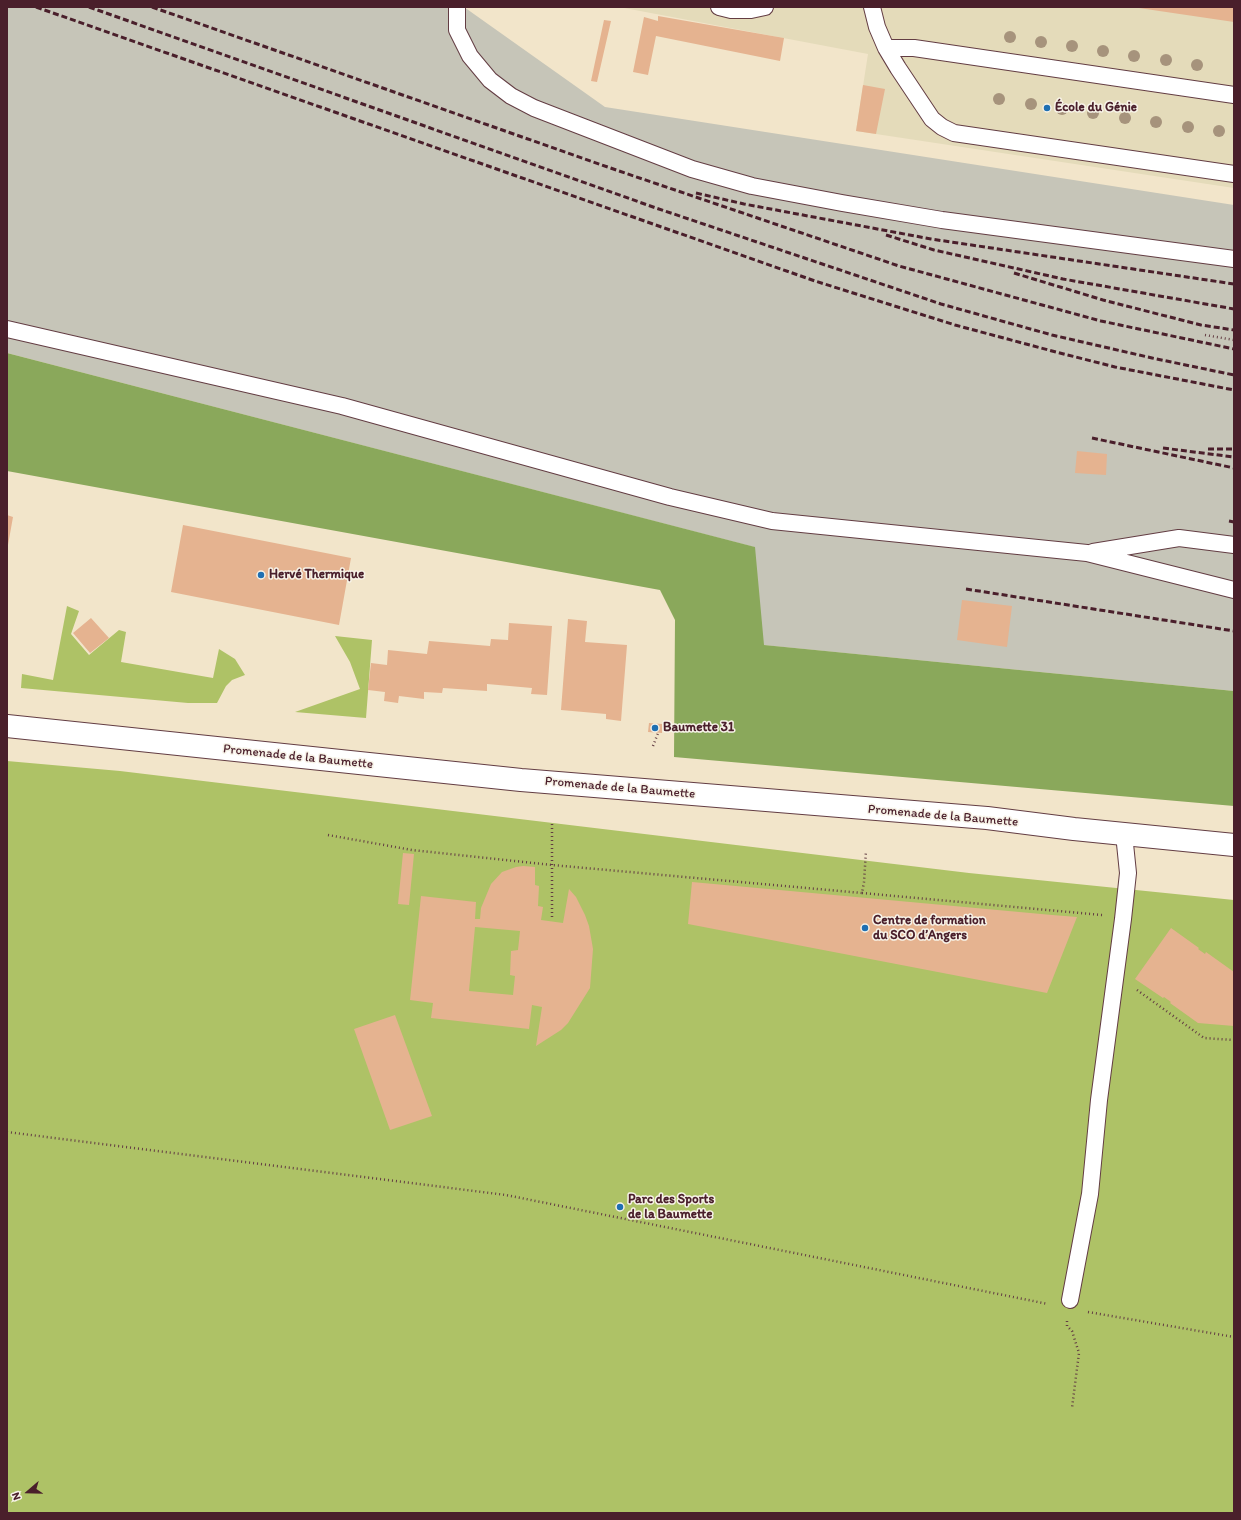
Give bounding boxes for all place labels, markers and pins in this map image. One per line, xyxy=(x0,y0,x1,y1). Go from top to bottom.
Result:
place label: École du Génie xyxy=(1055,100,1137,116)
marker: École du Génie xyxy=(1042,103,1052,113)
place label: Hervé Thermique xyxy=(269,567,364,583)
marker: Hervé Thermique xyxy=(256,570,266,580)
place label: Baumette 31 xyxy=(663,720,734,736)
marker: Baumette 31 xyxy=(650,723,660,733)
place label: Centre de formation du SCO d’Angers xyxy=(873,913,986,944)
marker: Centre de formation du SCO d’Angers xyxy=(860,923,870,933)
place label: Parc des Sports de la Baumette xyxy=(628,1192,714,1223)
marker: Parc des Sports de la Baumette xyxy=(615,1202,625,1212)

